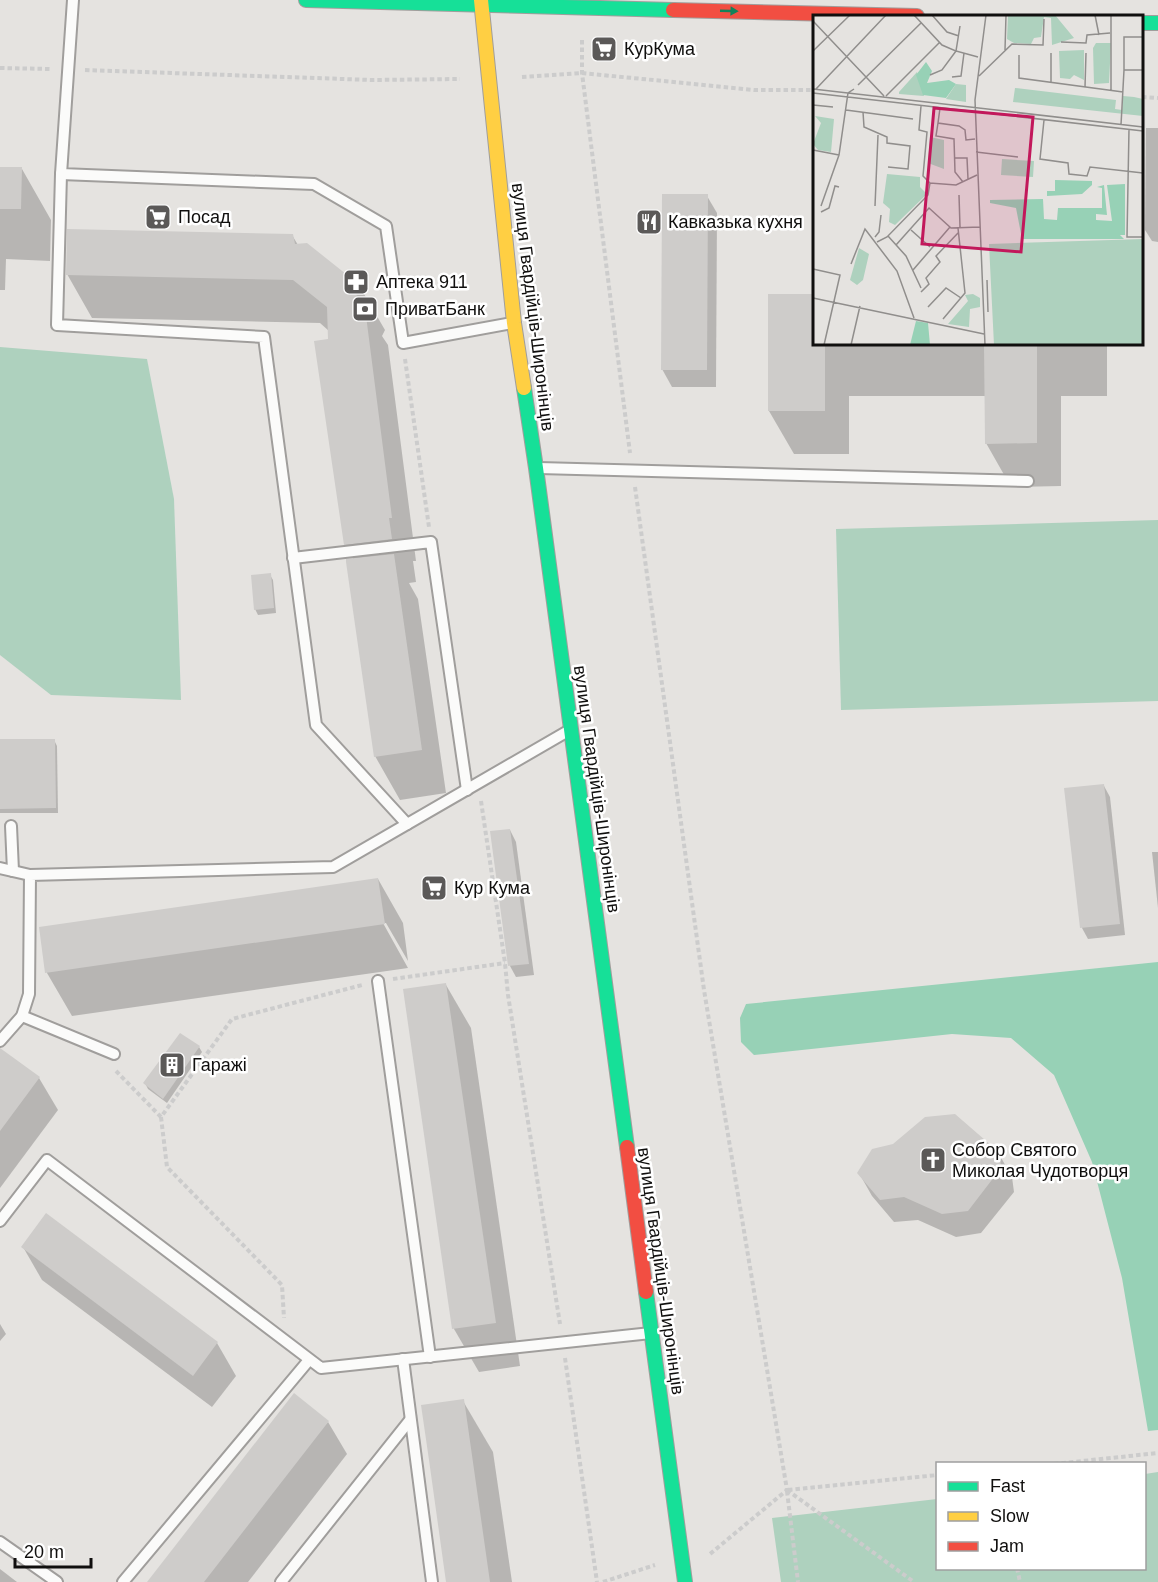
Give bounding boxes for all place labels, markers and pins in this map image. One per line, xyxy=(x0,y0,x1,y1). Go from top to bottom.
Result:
supermarket icon: КурКума xyxy=(589,34,619,64)
place label: КурКума xyxy=(624,39,696,59)
supermarket icon: Посад xyxy=(143,202,173,232)
place label: Посад xyxy=(178,207,231,227)
restaurant icon: Кавказька кухня xyxy=(634,207,664,237)
place label: Кавказька кухня xyxy=(668,212,803,232)
pharmacy icon: Аптека 911 xyxy=(341,267,371,297)
place label: Аптека 911 xyxy=(376,272,468,292)
bank icon: ПриватБанк xyxy=(350,294,380,324)
place label: ПриватБанк xyxy=(385,299,485,319)
supermarket icon: Кур Кума xyxy=(419,873,449,903)
place label: Кур Кума xyxy=(454,878,531,898)
building icon: Гаражі xyxy=(157,1050,187,1080)
place label: Гаражі xyxy=(192,1055,247,1075)
place label: Собор Святого Миколая Чудотворця xyxy=(952,1140,1128,1181)
church icon: Собор Святого Миколая Чудотворця xyxy=(918,1145,948,1175)

